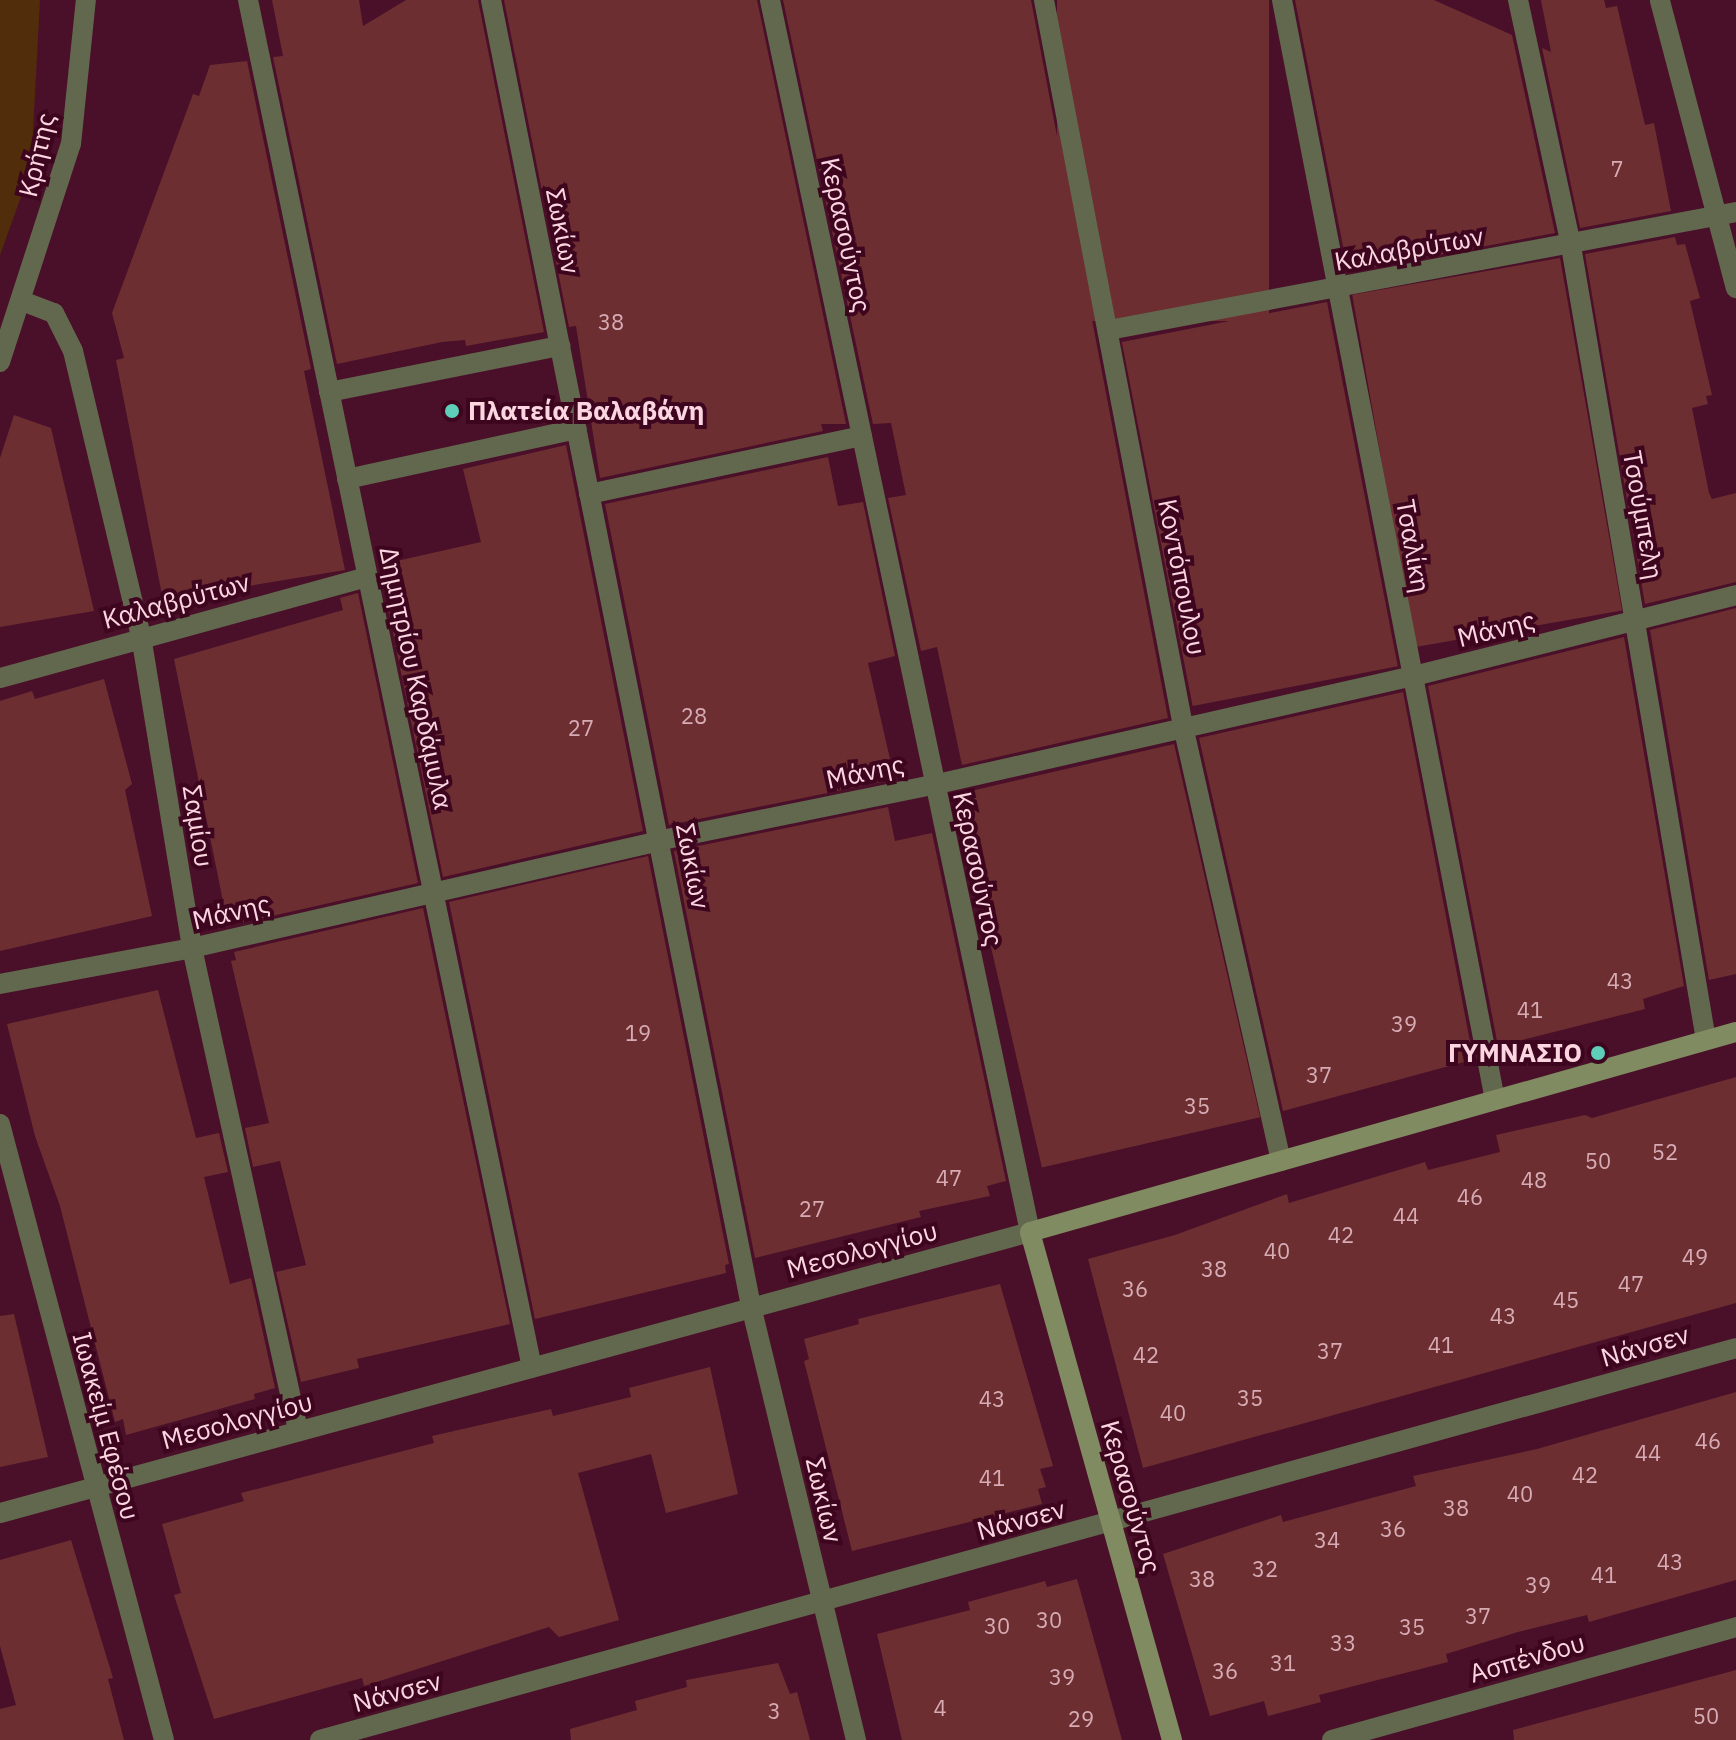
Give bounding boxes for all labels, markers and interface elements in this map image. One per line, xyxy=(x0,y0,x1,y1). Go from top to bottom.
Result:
street label: Κρήτης xyxy=(12,110,62,200)
street label: Κερασούντος xyxy=(814,155,878,315)
house number: 7 xyxy=(1610,156,1624,182)
street label: Σωκίων xyxy=(539,185,587,277)
street label: Καλαβρύτων xyxy=(1332,221,1486,277)
house number: 38 xyxy=(598,309,624,335)
place label: Πλατεία Βαλαβάνη xyxy=(468,395,704,427)
marker: Πλατεία Βαλαβάνη xyxy=(443,402,461,420)
street label: Τσούμπελη xyxy=(1616,448,1670,582)
street label: Κοντόπουλου xyxy=(1152,496,1212,658)
street label: Τσαλίκη xyxy=(1389,497,1437,595)
street label: Δημητρίου Καρδάμυλα xyxy=(373,544,459,812)
street label: Καλαβρύτων xyxy=(99,566,253,636)
street label: Μάνης xyxy=(1454,604,1538,654)
house number: 28 xyxy=(681,703,707,729)
house number: 27 xyxy=(568,715,594,741)
street label: Μάνης xyxy=(823,749,907,795)
street label: Σαμίου xyxy=(176,783,220,869)
street label: Κερασούντος xyxy=(946,789,1010,949)
street label: Σωκίων xyxy=(669,820,717,912)
street label: Μάνης xyxy=(189,888,273,936)
house number: 43 xyxy=(1607,968,1633,994)
house number: 41 xyxy=(1517,997,1543,1023)
house number: 39 xyxy=(1391,1011,1417,1037)
house number: 19 xyxy=(625,1020,651,1046)
place label: ΓΥΜΝΑΣΙΟ xyxy=(1448,1037,1582,1069)
marker: ΓΥΜΝΑΣΙΟ xyxy=(1589,1044,1607,1062)
house number: 37 xyxy=(1306,1062,1332,1088)
house number: 35 xyxy=(1184,1093,1210,1119)
house number: 52 xyxy=(1652,1139,1678,1165)
house number: 50 xyxy=(1585,1148,1611,1174)
house number: 47 xyxy=(936,1165,962,1191)
house number: 48 xyxy=(1521,1167,1547,1193)
house number: 46 xyxy=(1457,1184,1483,1210)
house number: 27 xyxy=(799,1196,825,1222)
house number: 44 xyxy=(1393,1203,1419,1229)
street label: Μεσολογγίου xyxy=(783,1215,941,1285)
house number: 42 xyxy=(1328,1222,1354,1248)
house number: 40 xyxy=(1264,1238,1290,1264)
house number: 49 xyxy=(1682,1244,1708,1270)
house number: 38 xyxy=(1201,1256,1227,1282)
house number: 47 xyxy=(1618,1271,1644,1297)
house number: 36 xyxy=(1122,1276,1148,1302)
house number: 45 xyxy=(1553,1287,1579,1313)
house number: 43 xyxy=(1490,1303,1516,1329)
street label: Νάνσεν xyxy=(1597,1319,1693,1373)
street label: Ιωακείμ Εφέσου xyxy=(66,1329,146,1523)
house number: 41 xyxy=(1428,1332,1454,1358)
house number: 37 xyxy=(1317,1338,1343,1364)
house number: 42 xyxy=(1133,1342,1159,1368)
house number: 35 xyxy=(1237,1385,1263,1411)
street label: Μεσολογγίου xyxy=(158,1386,316,1456)
house number: 43 xyxy=(979,1386,1005,1412)
house number: 40 xyxy=(1160,1400,1186,1426)
street label: Κερασούντος xyxy=(1094,1417,1168,1577)
house number: 46 xyxy=(1695,1428,1721,1454)
house number: 44 xyxy=(1635,1440,1661,1466)
street label: Σωκίων xyxy=(799,1454,849,1546)
house number: 42 xyxy=(1572,1462,1598,1488)
house number: 41 xyxy=(979,1465,1005,1491)
house number: 40 xyxy=(1507,1481,1533,1507)
street label: Νάνσεν xyxy=(973,1493,1069,1547)
house number: 38 xyxy=(1443,1495,1469,1521)
house number: 36 xyxy=(1380,1516,1406,1542)
house number: 34 xyxy=(1314,1527,1340,1553)
house number: 43 xyxy=(1657,1549,1683,1575)
house number: 32 xyxy=(1252,1556,1278,1582)
house number: 41 xyxy=(1591,1562,1617,1588)
house number: 38 xyxy=(1189,1566,1215,1592)
house number: 39 xyxy=(1525,1572,1551,1598)
house number: 37 xyxy=(1465,1603,1491,1629)
house number: 30 xyxy=(1036,1607,1062,1633)
house number: 30 xyxy=(984,1613,1010,1639)
house number: 35 xyxy=(1399,1614,1425,1640)
street label: Ασπένδου xyxy=(1466,1627,1588,1689)
house number: 33 xyxy=(1330,1630,1356,1656)
house number: 31 xyxy=(1270,1650,1296,1676)
house number: 36 xyxy=(1212,1658,1238,1684)
house number: 39 xyxy=(1049,1664,1075,1690)
street label: Νάνσεν xyxy=(349,1665,445,1719)
house number: 4 xyxy=(933,1695,947,1721)
house number: 3 xyxy=(767,1698,781,1724)
house number: 50 xyxy=(1693,1703,1719,1729)
house number: 29 xyxy=(1068,1706,1094,1732)

